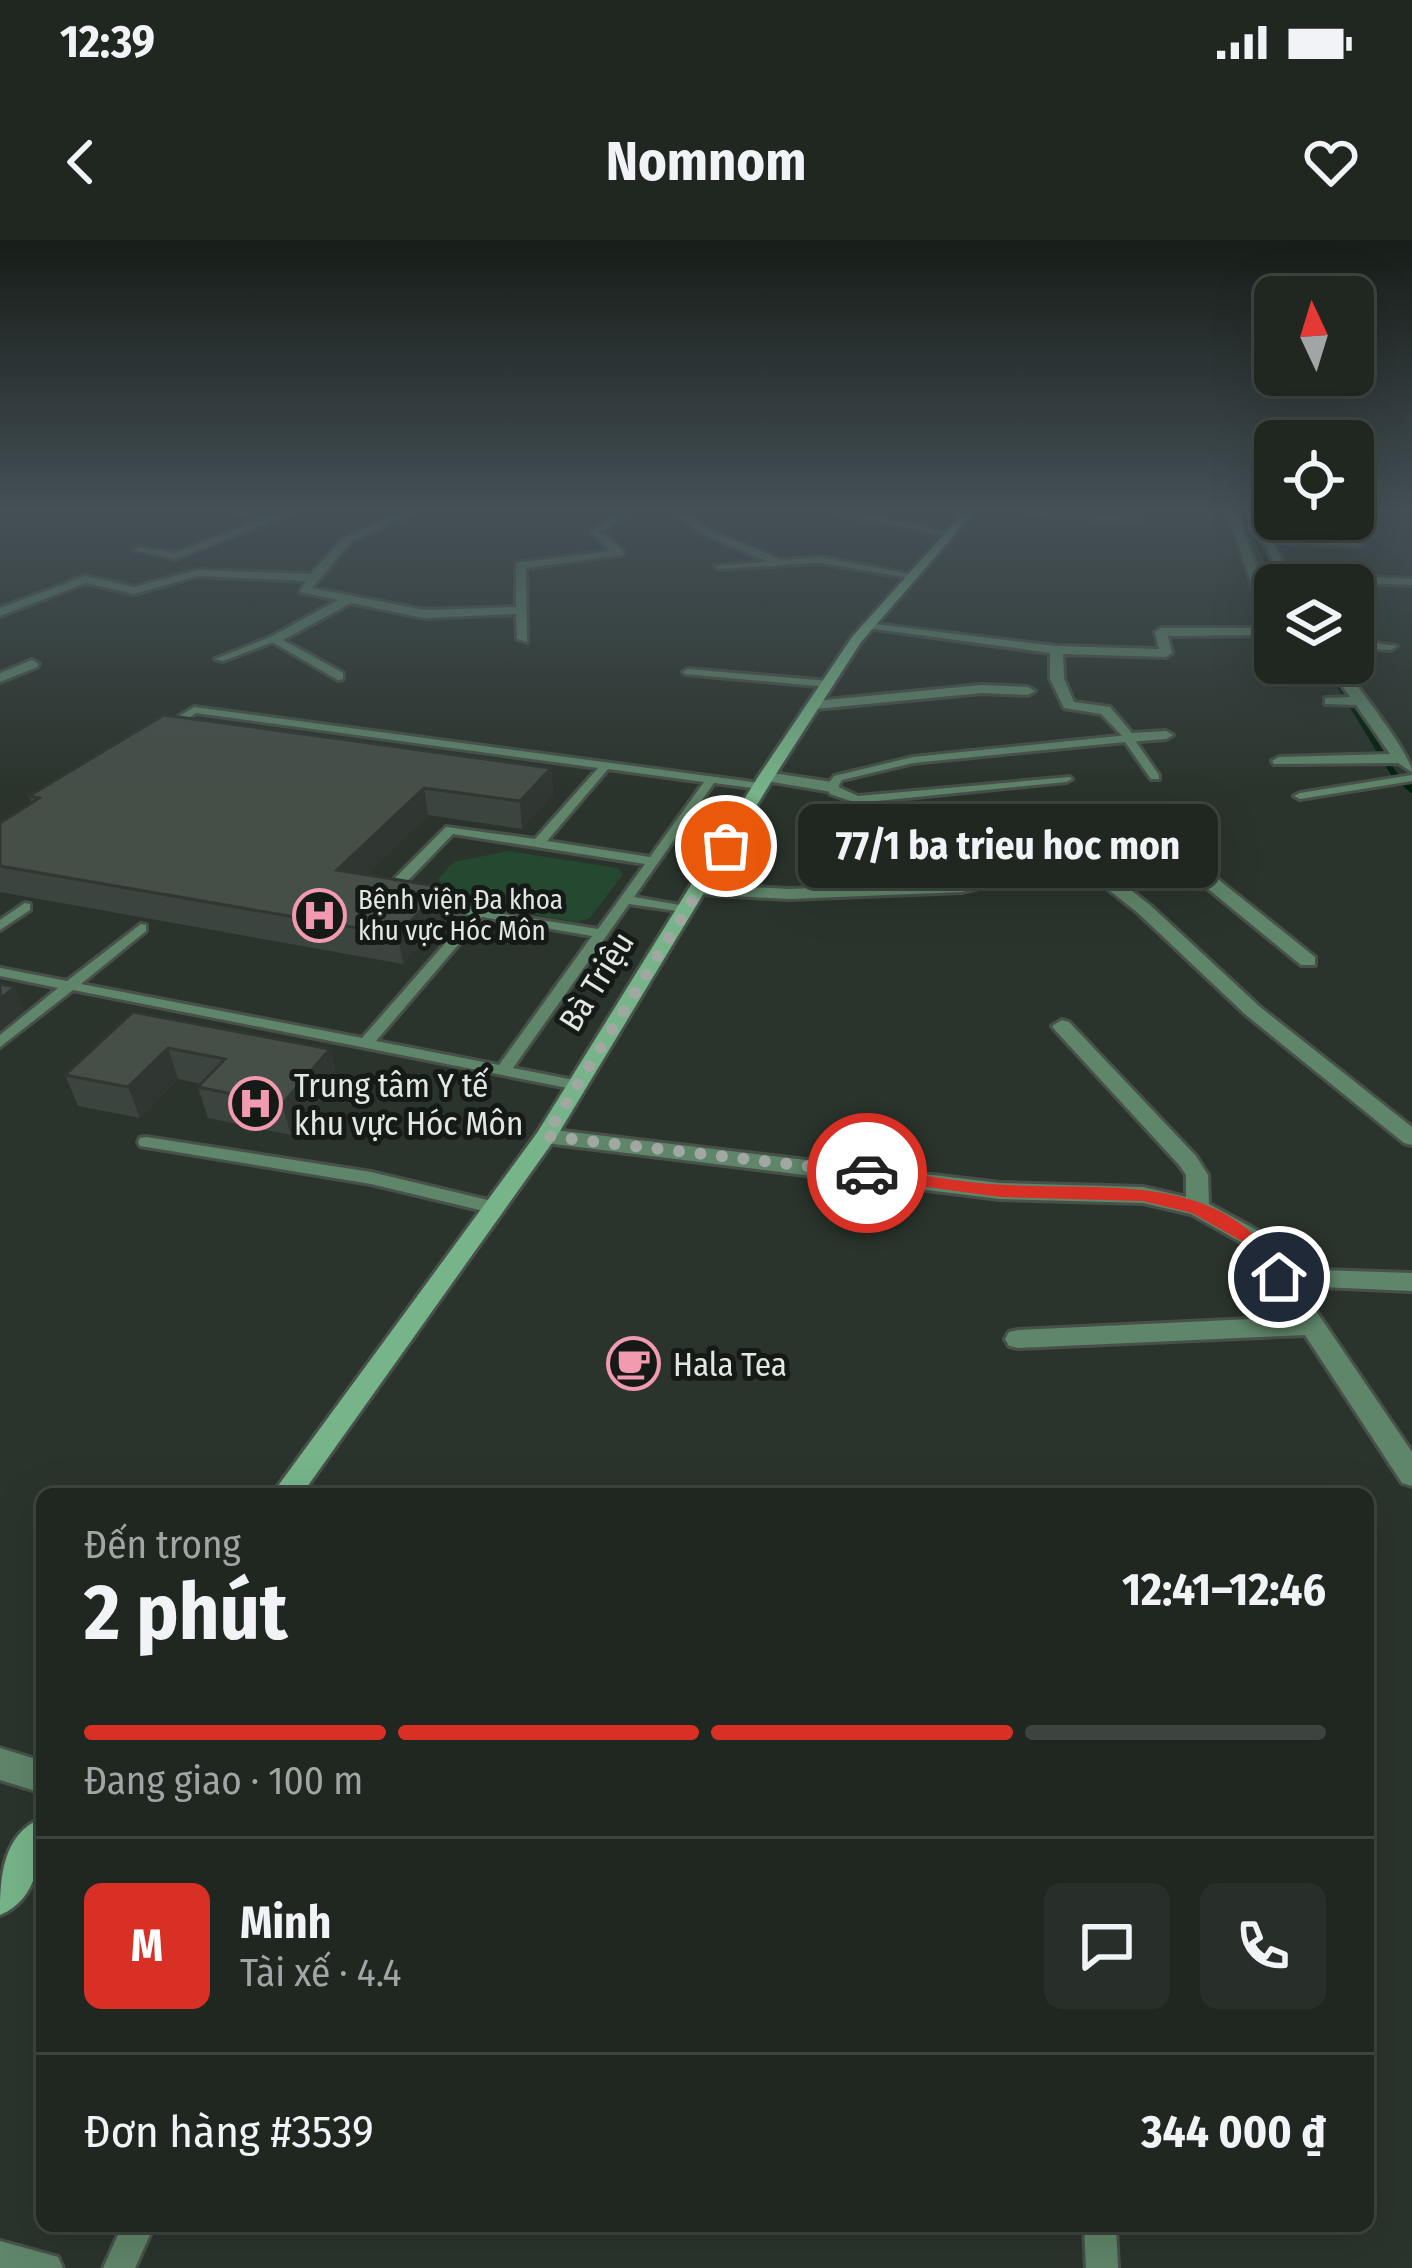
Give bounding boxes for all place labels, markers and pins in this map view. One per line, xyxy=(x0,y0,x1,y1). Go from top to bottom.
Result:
pin xyxy=(675,795,777,897)
callout: 77/1 ba trieu hoc mon xyxy=(798,804,1218,888)
place label: Bệnh viện Đa khoa khu vực Hóc Môn xyxy=(358,884,563,947)
hospital icon: Bệnh viện Đa khoa khu vực Hóc Môn xyxy=(291,888,347,944)
place label: Trung tâm Y tế khu vực Hóc Môn xyxy=(294,1066,523,1144)
hospital icon: Trung tâm Y tế khu vực Hóc Môn xyxy=(227,1076,283,1132)
pin xyxy=(1228,1226,1330,1328)
cafe icon: Hala Tea xyxy=(606,1336,662,1392)
place label: Hala Tea xyxy=(673,1345,787,1385)

